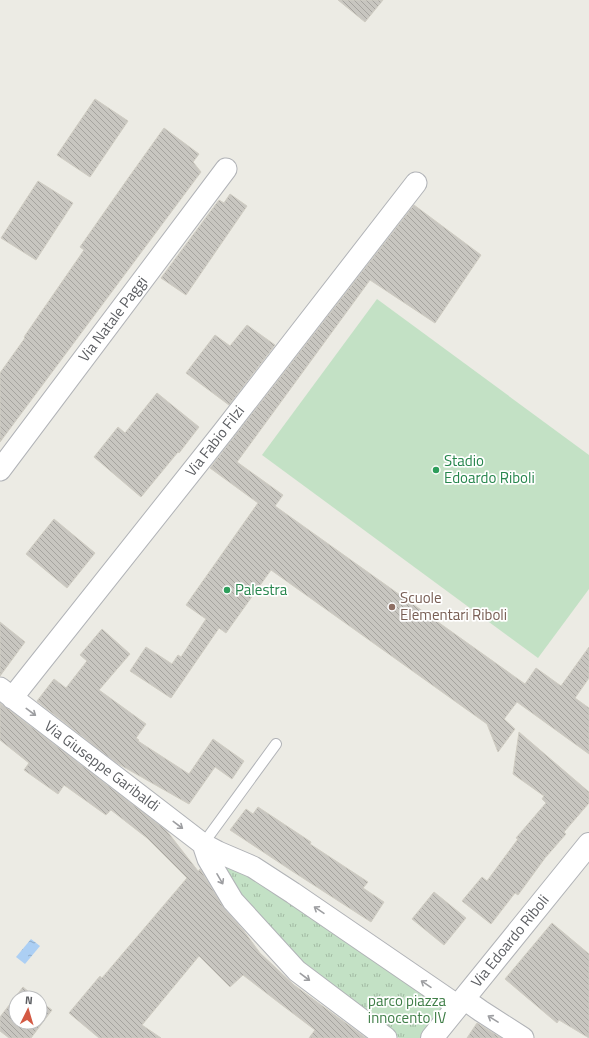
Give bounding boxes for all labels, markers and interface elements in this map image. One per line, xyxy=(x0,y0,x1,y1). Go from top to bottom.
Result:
street label: Via Natale Paggi xyxy=(73,271,153,367)
street label: Via Fabio Filzi xyxy=(179,400,250,481)
place label: Stadio Edoardo Riboli xyxy=(444,449,535,489)
marker: Stadio Edoardo Riboli xyxy=(431,465,441,475)
place label: Palestra xyxy=(235,578,288,601)
marker: Palestra xyxy=(222,585,232,595)
place label: Scuole Elementari Riboli xyxy=(400,586,507,626)
marker: Scuole Elementari Riboli xyxy=(387,602,397,612)
one-way arrow xyxy=(25,708,36,716)
street label: Via Giuseppe Garibaldi xyxy=(40,714,165,817)
one-way arrow xyxy=(173,821,184,829)
one-way arrow xyxy=(216,874,224,885)
street label: Via Edoardo Riboli xyxy=(465,889,554,992)
one-way arrow xyxy=(314,906,325,914)
one-way arrow xyxy=(299,973,310,981)
one-way arrow xyxy=(421,980,432,988)
park label: parco piazza innocento IV xyxy=(368,989,446,1029)
north arrow xyxy=(8,990,48,1030)
text: N xyxy=(24,992,33,1008)
one-way arrow xyxy=(488,1015,499,1023)

